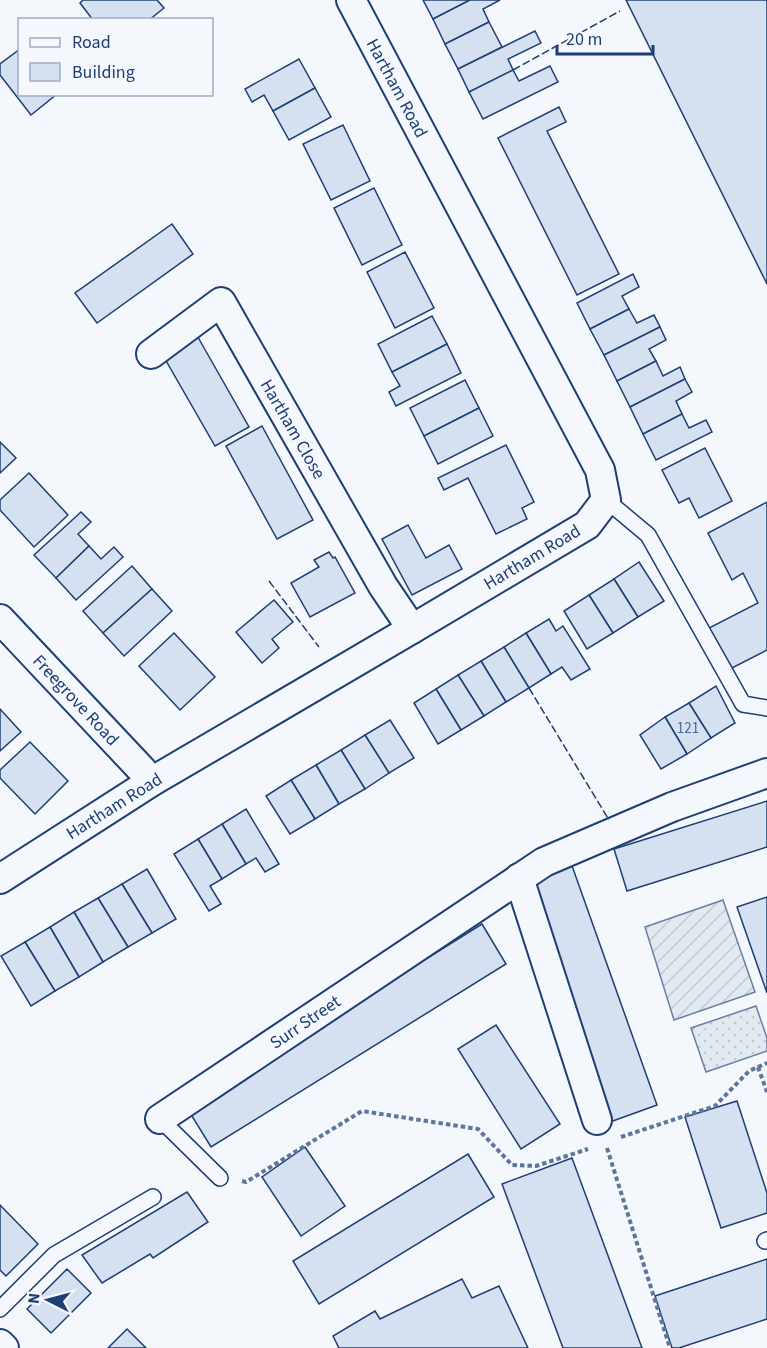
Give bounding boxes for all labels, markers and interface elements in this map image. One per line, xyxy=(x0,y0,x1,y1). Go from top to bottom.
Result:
legend xyxy=(18,18,213,96)
scale bar xyxy=(557,18,653,56)
text: 20 m xyxy=(566,27,602,52)
text: Road xyxy=(72,30,111,55)
street label: Hartham Road xyxy=(360,34,433,142)
text: Building xyxy=(72,60,135,85)
street label: Hartham Close xyxy=(254,375,331,484)
street label: Hartham Road xyxy=(479,519,585,596)
street label: Freegrove Road xyxy=(27,649,125,752)
house number: 121 xyxy=(677,718,699,739)
street label: Hartham Road xyxy=(61,767,167,846)
street label: Surr Street xyxy=(265,990,346,1055)
north arrow xyxy=(18,1270,78,1330)
text: N xyxy=(23,1292,46,1305)

